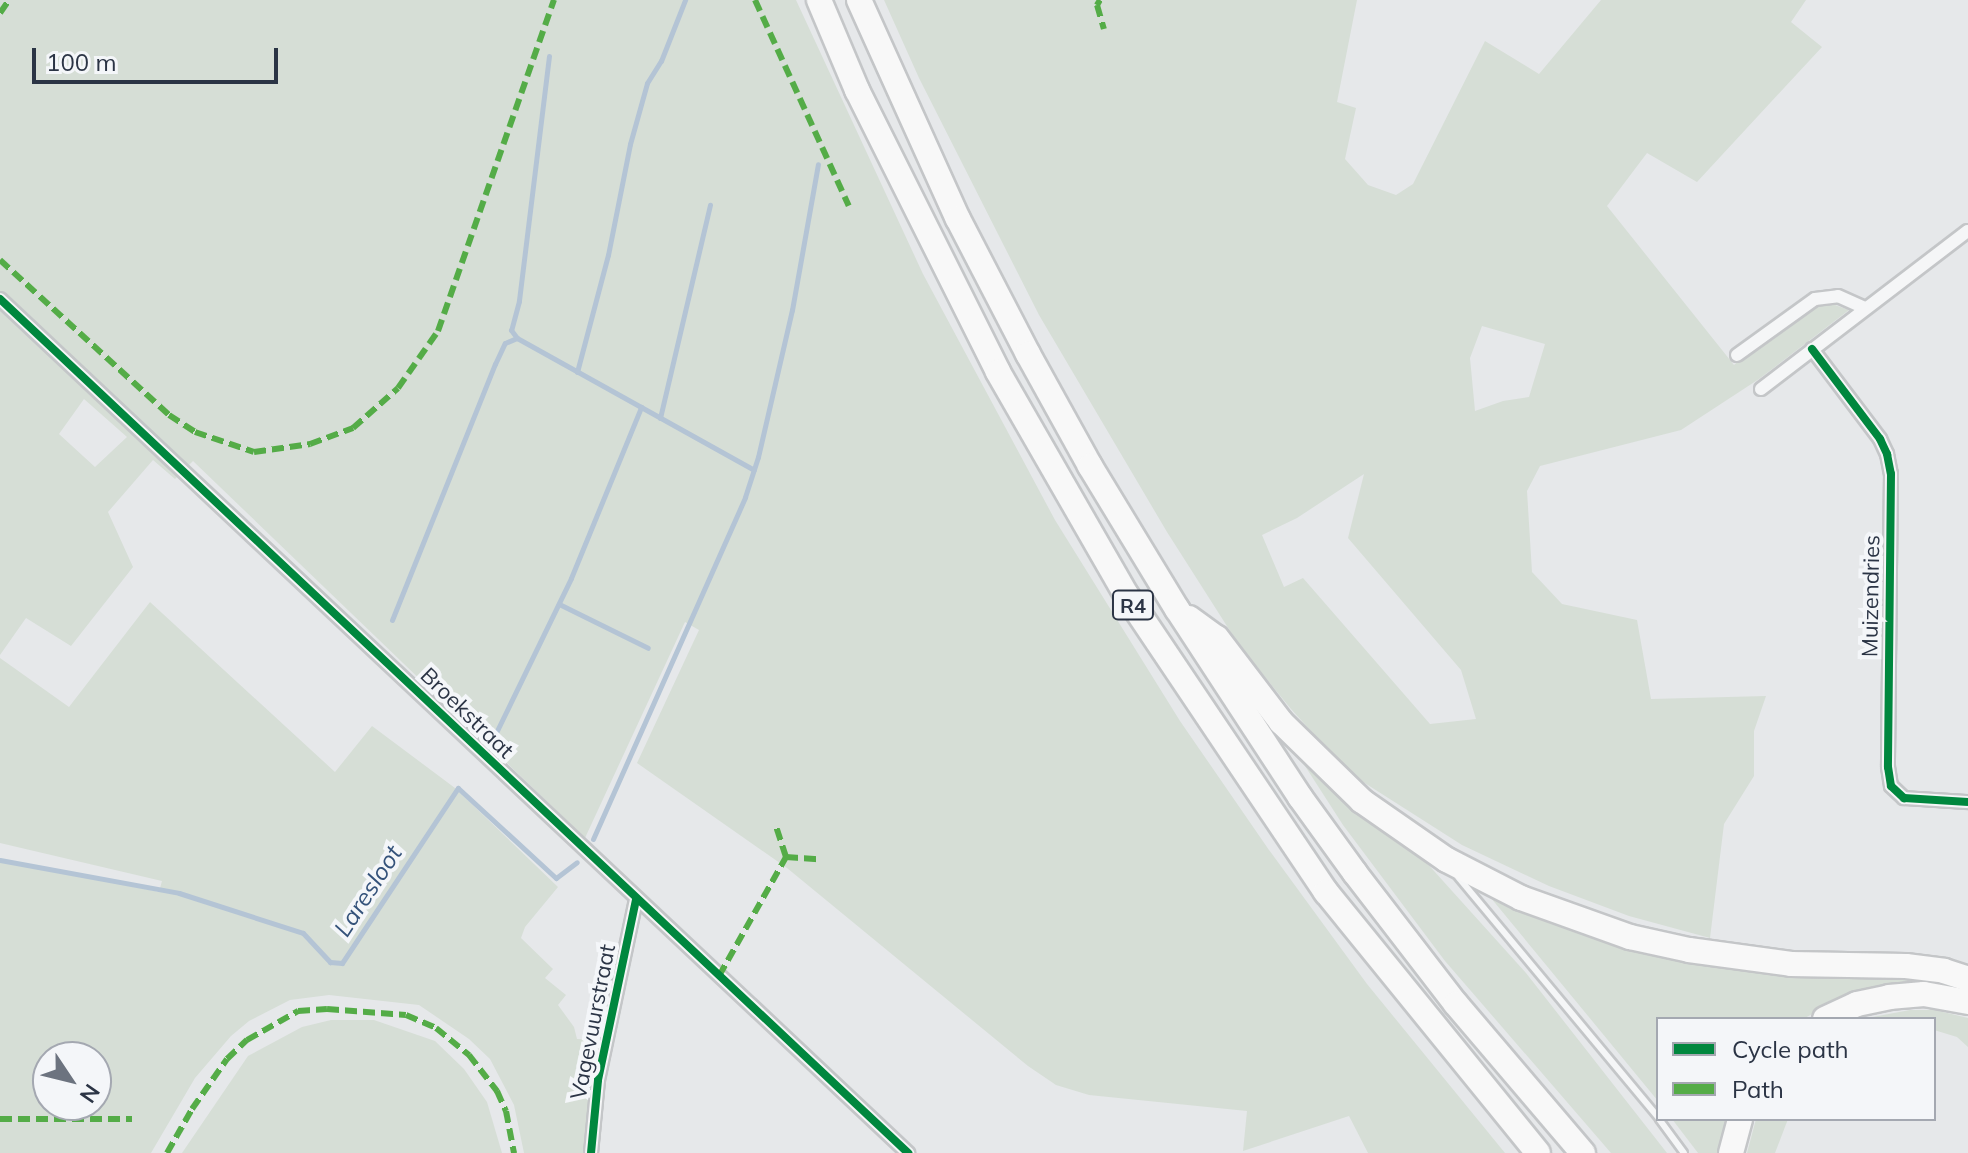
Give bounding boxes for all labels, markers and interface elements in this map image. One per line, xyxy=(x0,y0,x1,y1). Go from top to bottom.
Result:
scale bar xyxy=(36,32,282,82)
text: 100 m xyxy=(46,47,117,77)
street label: Muizendries xyxy=(1857,535,1885,657)
road number: R4 xyxy=(1111,589,1155,621)
street label: Broekstraat xyxy=(415,662,519,764)
water label: Laresloot xyxy=(328,840,408,942)
street label: Vagevuurstraat xyxy=(565,942,621,1102)
legend xyxy=(1656,1017,1936,1121)
text: Cycle path xyxy=(1732,1034,1849,1064)
north arrow xyxy=(32,1041,112,1121)
text: Path xyxy=(1732,1074,1784,1104)
text: N xyxy=(74,1079,106,1108)

